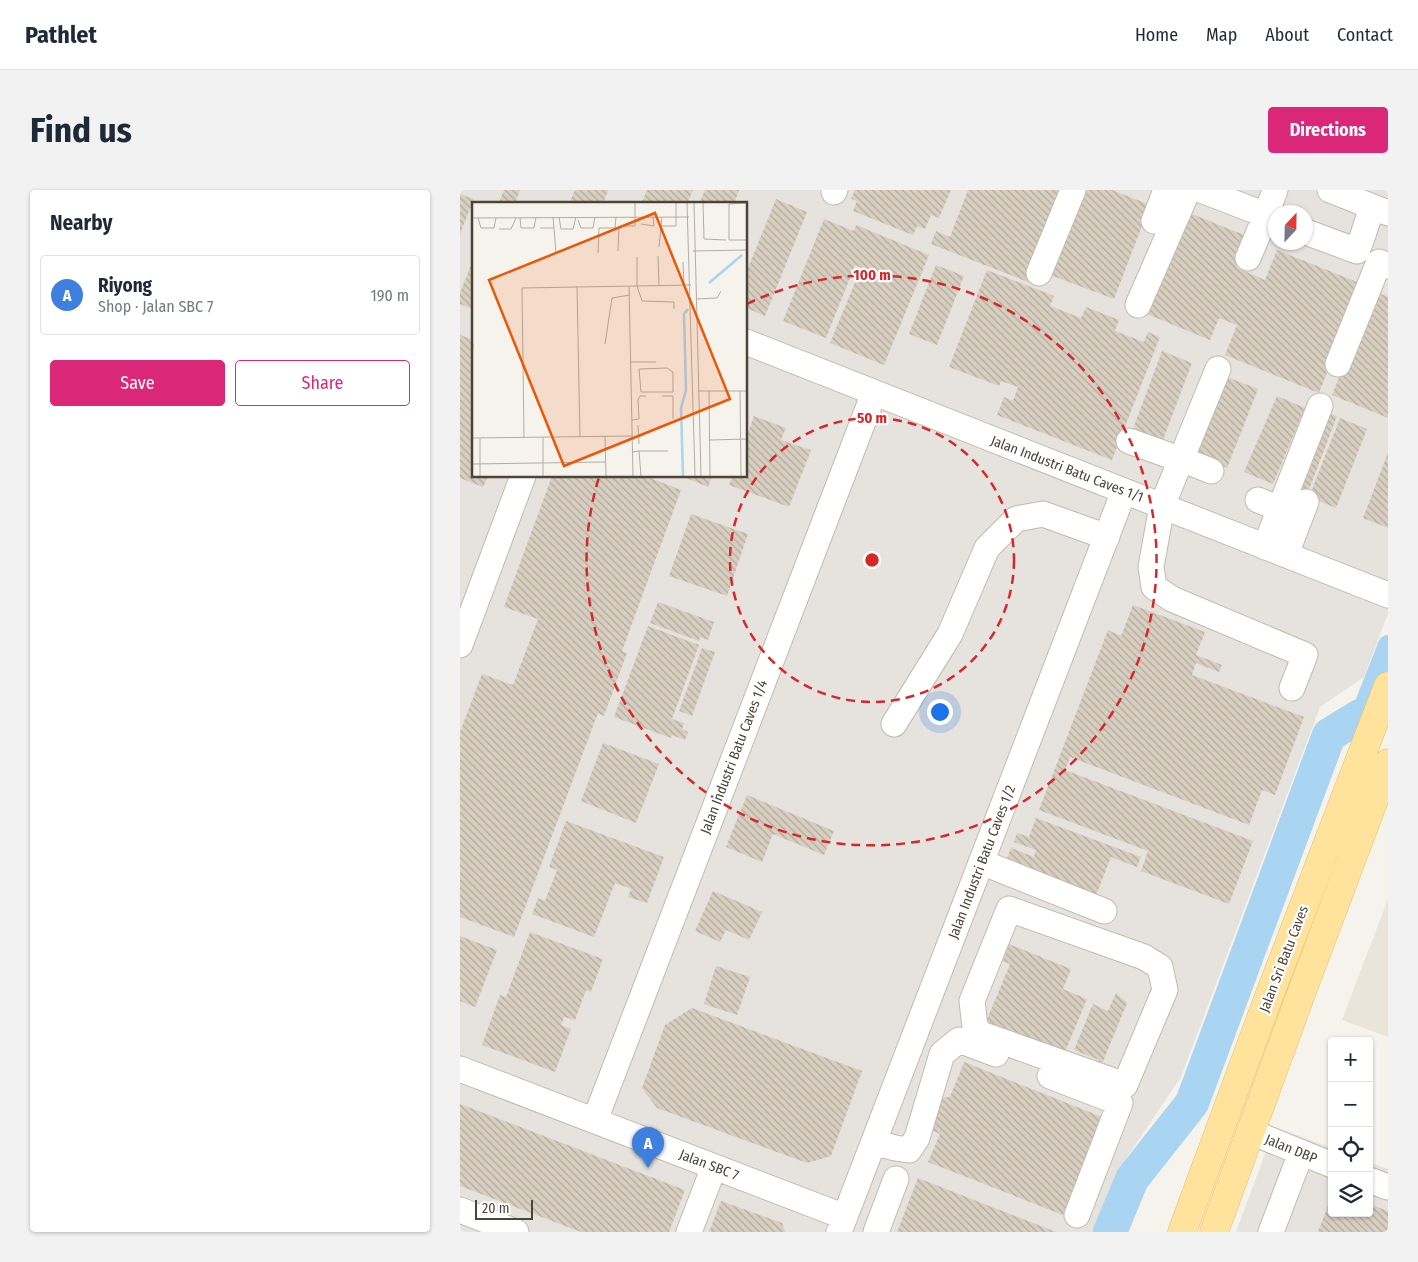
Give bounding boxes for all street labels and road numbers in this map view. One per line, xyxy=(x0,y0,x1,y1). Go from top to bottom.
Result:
street label: Jalan Industri Batu Caves 1/1 xyxy=(988,432,1146,506)
street label: Jalan Industri Batu Caves 1/4 xyxy=(697,677,771,836)
street label: Jalan Industri Batu Caves 1/2 xyxy=(945,783,1019,941)
street label: Jalan Sri Batu Caves xyxy=(1256,903,1312,1015)
street label: Jalan DBP xyxy=(1262,1131,1320,1167)
street label: Jalan SBC 7 xyxy=(677,1146,741,1184)

